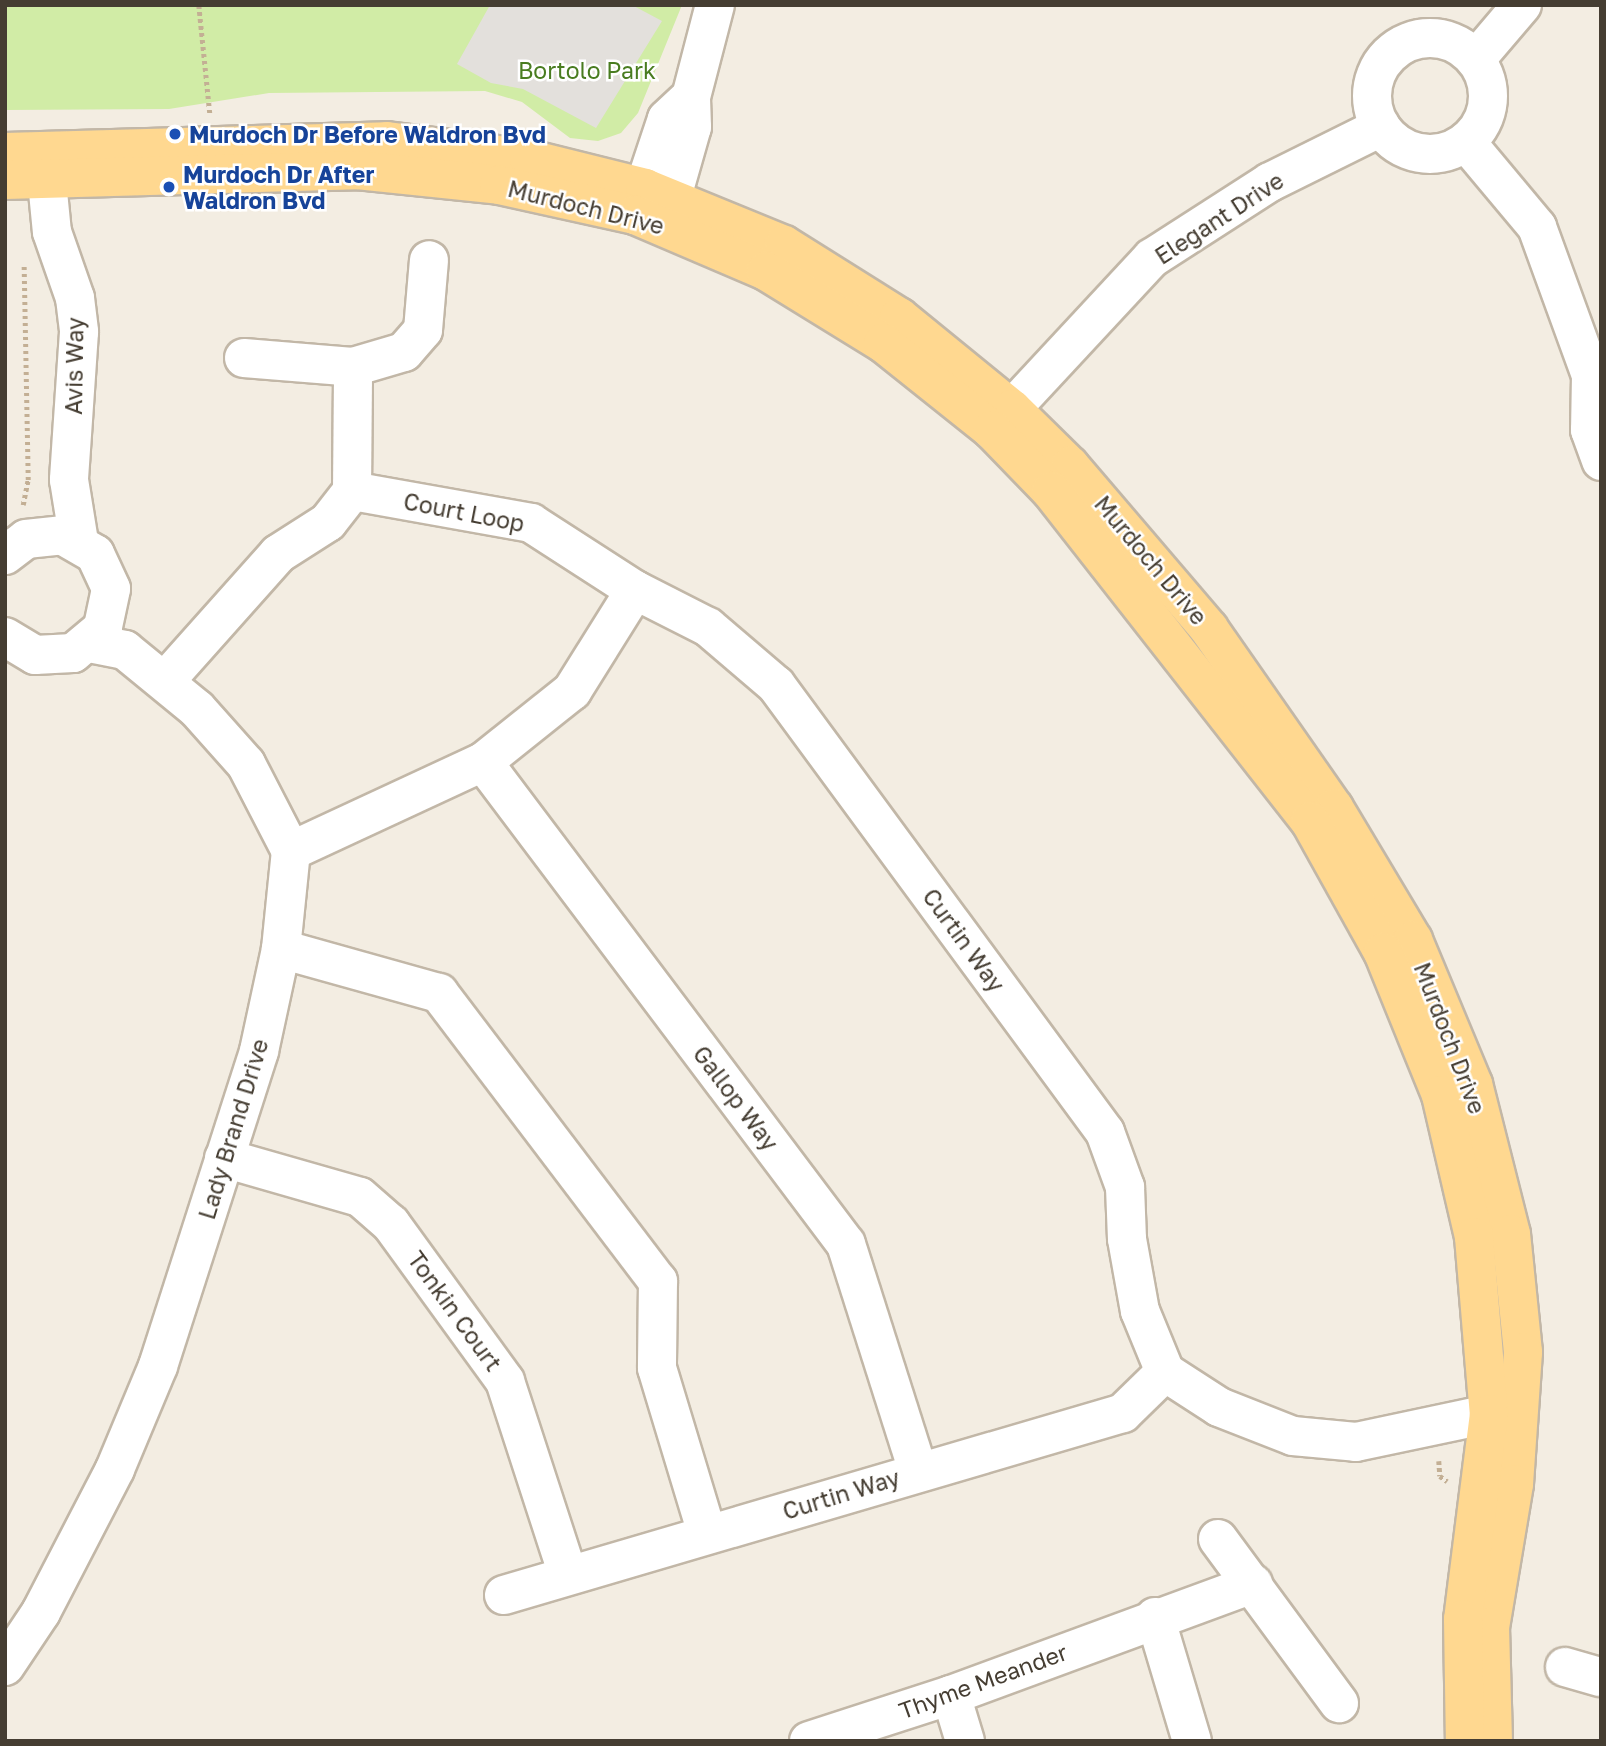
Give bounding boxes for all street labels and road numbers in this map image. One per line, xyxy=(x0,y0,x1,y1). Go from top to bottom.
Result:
street label: Elegant Drive xyxy=(1150,166,1288,270)
street label: Murdoch Drive xyxy=(505,174,667,240)
street label: Avis Way xyxy=(59,317,89,415)
street label: Court Loop xyxy=(401,487,527,537)
street label: Murdoch Drive xyxy=(1089,490,1213,630)
street label: Curtin Way xyxy=(917,883,1011,997)
street label: Murdoch Drive xyxy=(1408,958,1492,1118)
street label: Lady Brand Drive xyxy=(192,1035,274,1223)
street label: Gallop Way xyxy=(688,1040,784,1156)
street label: Tonkin Court xyxy=(402,1246,508,1376)
street label: Curtin Way xyxy=(779,1463,903,1525)
street label: Thyme Meander xyxy=(895,1638,1071,1724)

